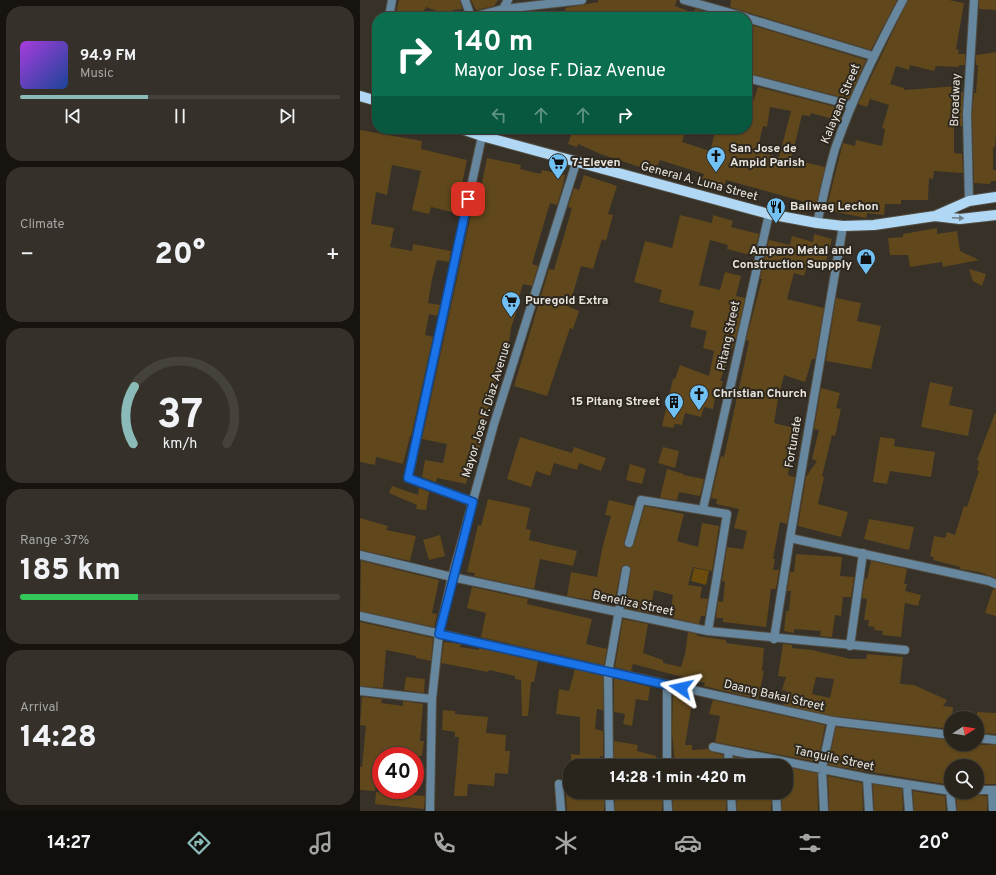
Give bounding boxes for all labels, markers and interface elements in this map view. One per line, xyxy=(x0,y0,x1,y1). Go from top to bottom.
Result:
text: 140 m xyxy=(454,25,533,61)
icon: right xyxy=(388,28,440,80)
text: 94.9 FM xyxy=(80,47,136,66)
text: Mayor Jose F. Diaz Avenue xyxy=(454,60,666,83)
street label: Kalayaan Street xyxy=(818,62,864,146)
text: Music xyxy=(80,66,114,82)
street label: Broadway xyxy=(947,73,965,127)
icon: left xyxy=(488,104,510,126)
icon: ahead xyxy=(530,104,552,126)
icon: ahead xyxy=(572,104,594,126)
icon: right xyxy=(614,104,636,126)
icon: previous xyxy=(62,105,84,127)
icon: pause xyxy=(169,105,191,127)
icon: next xyxy=(276,105,298,127)
place label: San Jose de Ampid Parish xyxy=(730,141,805,171)
church icon: San Jose de Ampid Parish xyxy=(705,145,727,173)
supermarket icon: 7-Eleven xyxy=(547,152,569,180)
place label: 7-Eleven xyxy=(572,155,621,171)
street label: General A. Luna Street xyxy=(639,159,759,205)
pin xyxy=(451,182,485,216)
icon: arrive xyxy=(457,188,479,210)
restaurant icon: Baliwag Lechon xyxy=(765,196,787,224)
place label: Baliwag Lechon xyxy=(790,199,879,215)
one-way arrow xyxy=(952,215,965,221)
text: Climate xyxy=(20,217,65,233)
text: 20° xyxy=(155,237,205,274)
text: − xyxy=(20,242,34,269)
text: + xyxy=(326,242,340,269)
place label: Amparo Metal and Construction Suppply xyxy=(732,243,852,273)
shop icon: Amparo Metal and Construction Suppply xyxy=(855,247,877,275)
supermarket icon: Puregold Extra xyxy=(500,290,522,318)
place label: Puregold Extra xyxy=(525,293,609,309)
street label: Pitang Street xyxy=(714,300,744,372)
street label: Mayor Jose F. Diaz Avenue xyxy=(459,340,515,480)
church icon: Christian Church xyxy=(688,383,710,411)
place label: Christian Church xyxy=(713,386,807,402)
text: 37 xyxy=(157,389,203,442)
building icon: 15 Pitang Street xyxy=(663,391,685,419)
place label: 15 Pitang Street xyxy=(571,394,660,410)
street label: Fortunate xyxy=(782,415,806,469)
text: km/h xyxy=(163,434,197,452)
text: Range · 37% xyxy=(20,533,89,549)
text: 185 km xyxy=(20,553,121,590)
street label: Beneliza Street xyxy=(591,588,675,620)
position arrow xyxy=(660,667,702,709)
street label: Daang Bakal Street xyxy=(722,677,826,715)
text: Arrival xyxy=(20,700,59,716)
north arrow xyxy=(944,711,984,751)
map controls xyxy=(944,711,984,799)
text: 14:28 xyxy=(20,720,97,757)
street label: Tanguile Street xyxy=(792,743,876,775)
speed limit sign: 40 xyxy=(372,747,424,799)
button: search xyxy=(944,759,984,799)
text: 14:28 · 1 min · 420 m xyxy=(610,769,746,788)
icon: directions xyxy=(185,829,213,857)
icon: music xyxy=(307,829,335,857)
icon: phone xyxy=(430,829,458,857)
icon: climate xyxy=(552,829,580,857)
icon: car xyxy=(674,829,702,857)
icon: filters xyxy=(796,829,824,857)
text: 14:27 xyxy=(47,832,91,855)
text: 20° xyxy=(919,832,949,855)

